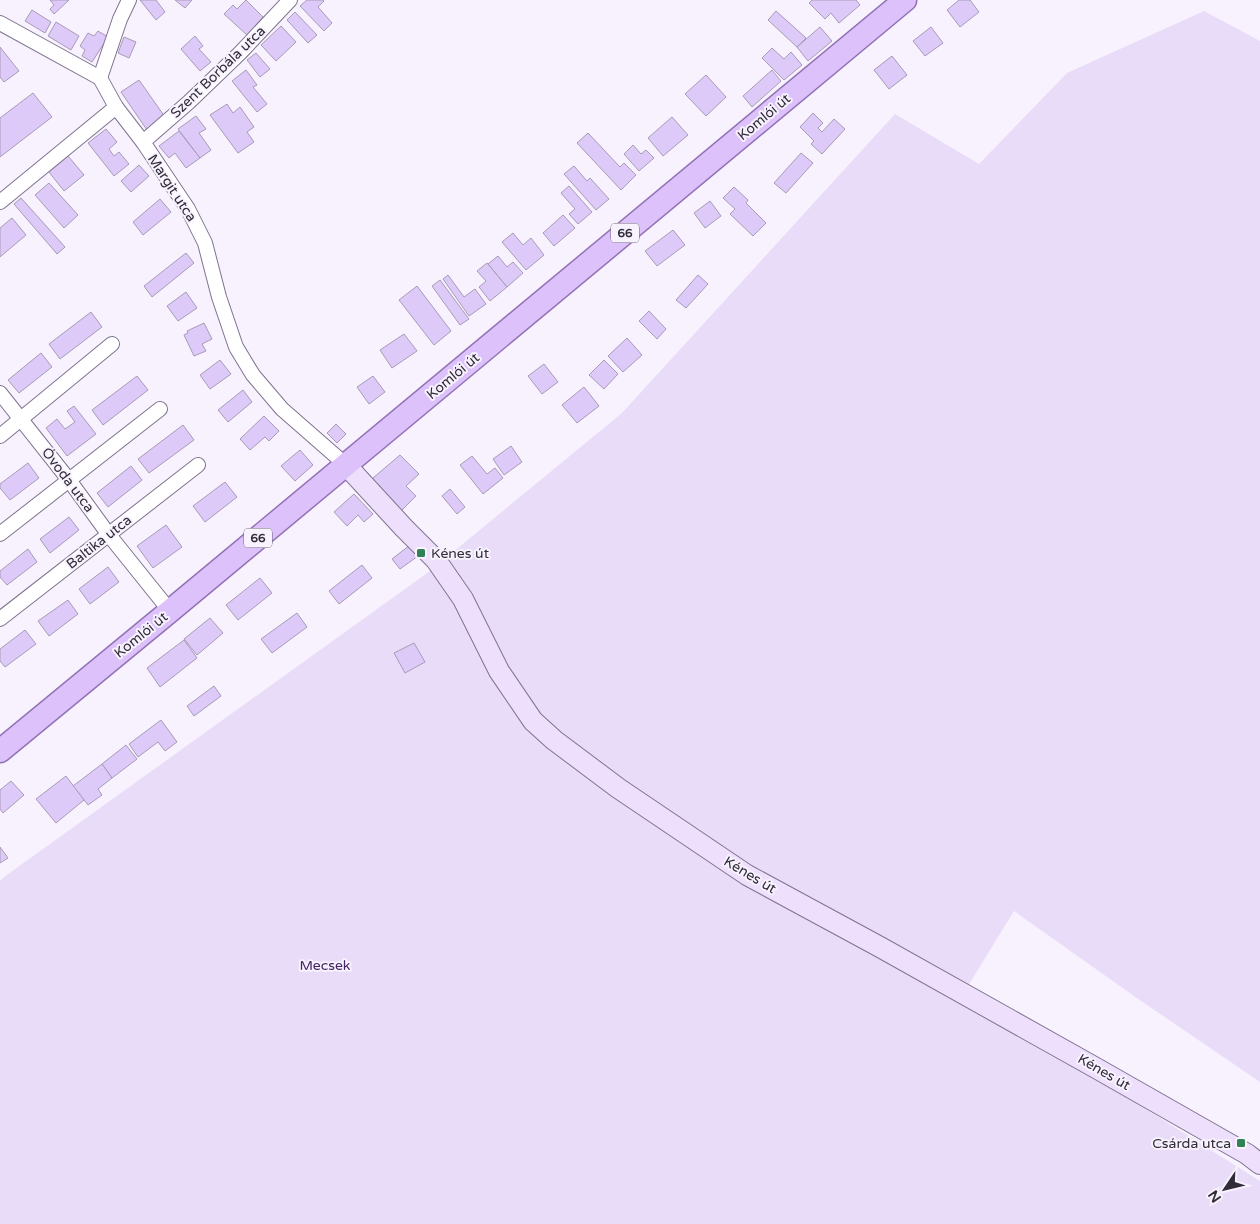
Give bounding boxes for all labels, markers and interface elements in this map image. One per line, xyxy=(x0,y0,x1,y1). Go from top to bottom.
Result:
street label: Szent Borbála utca xyxy=(167,22,269,122)
street label: Komlói út xyxy=(734,90,794,144)
street label: Margit utca xyxy=(144,151,200,225)
road number: 66 xyxy=(611,224,639,242)
street label: Komlói út xyxy=(423,349,483,403)
street label: Óvoda utca xyxy=(38,444,98,516)
street label: Baltika utca xyxy=(63,511,135,573)
road number: 66 xyxy=(244,528,272,548)
place label: Kénes út xyxy=(431,545,490,562)
marker: Kénes út xyxy=(415,547,427,559)
street label: Komlói út xyxy=(111,608,172,662)
street label: Kénes út xyxy=(721,853,780,898)
park label: Mecsek xyxy=(300,957,351,974)
street label: Kénes út xyxy=(1075,1050,1134,1094)
place label: Csárda utca xyxy=(1152,1135,1231,1152)
marker: Csárda utca xyxy=(1235,1137,1247,1149)
north arrow xyxy=(1200,1164,1250,1214)
text: N xyxy=(1205,1187,1225,1206)

